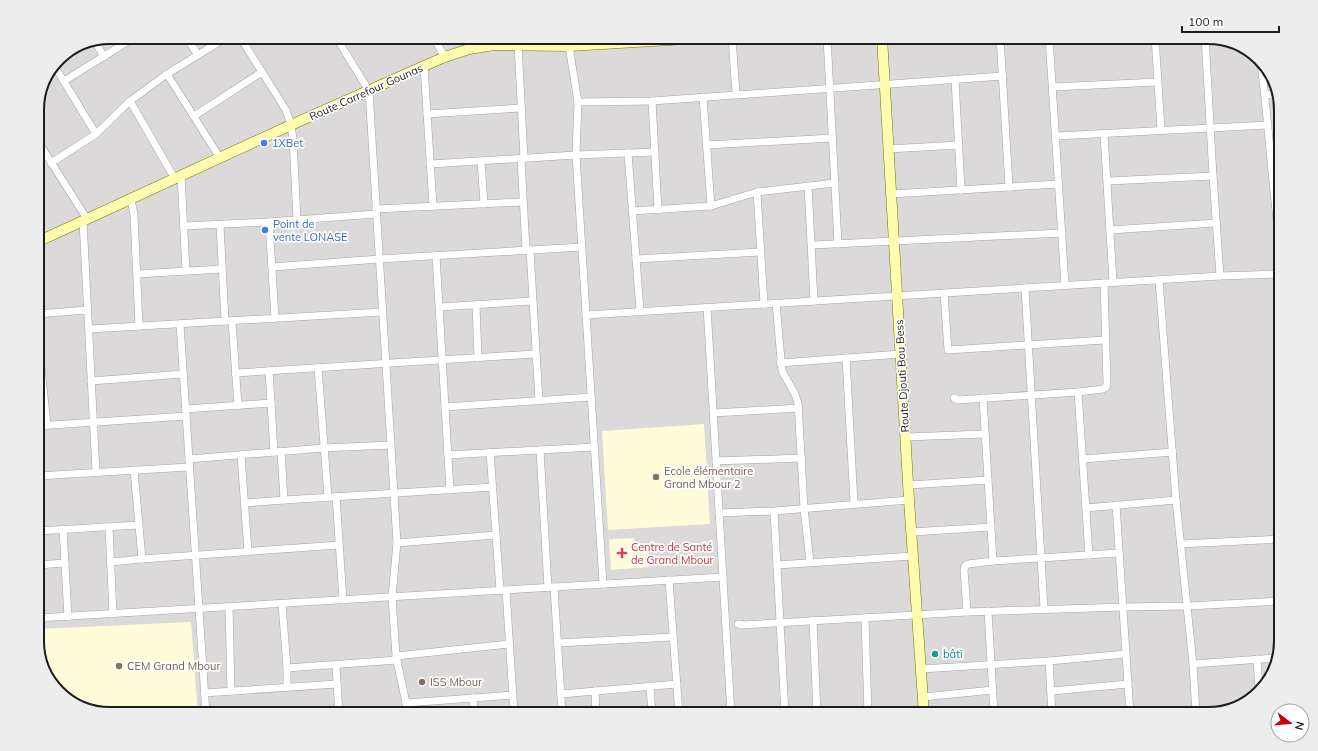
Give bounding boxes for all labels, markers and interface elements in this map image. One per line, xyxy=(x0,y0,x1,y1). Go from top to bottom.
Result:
scale bar xyxy=(1182,8,1279,34)
text: 100 m xyxy=(1188,14,1223,29)
street label: Route Carrefour Gounas xyxy=(307,61,425,123)
place label: 1XBet xyxy=(272,136,303,150)
marker: 1XBet xyxy=(259,138,269,148)
place label: Point de vente LONASE xyxy=(273,217,347,244)
marker: Point de vente LONASE xyxy=(260,225,270,235)
street label: Route Djouti Bou Bess xyxy=(892,319,912,433)
place label: Ecole élémentaire Grand Mbour 2 xyxy=(664,464,753,491)
marker: Ecole élémentaire Grand Mbour 2 xyxy=(651,472,661,482)
place label: Centre de Santé de Grand Mbour xyxy=(631,540,714,567)
marker: Centre de Santé de Grand Mbour xyxy=(616,547,628,559)
place label: bâti xyxy=(943,647,963,661)
marker: bâti xyxy=(930,649,940,659)
place label: CEM Grand Mbour xyxy=(127,659,220,673)
marker: CEM Grand Mbour xyxy=(114,661,124,671)
place label: ISS Mbour xyxy=(430,675,482,689)
marker: ISS Mbour xyxy=(417,677,427,687)
north arrow xyxy=(1270,703,1310,743)
text: N xyxy=(1292,720,1307,732)

